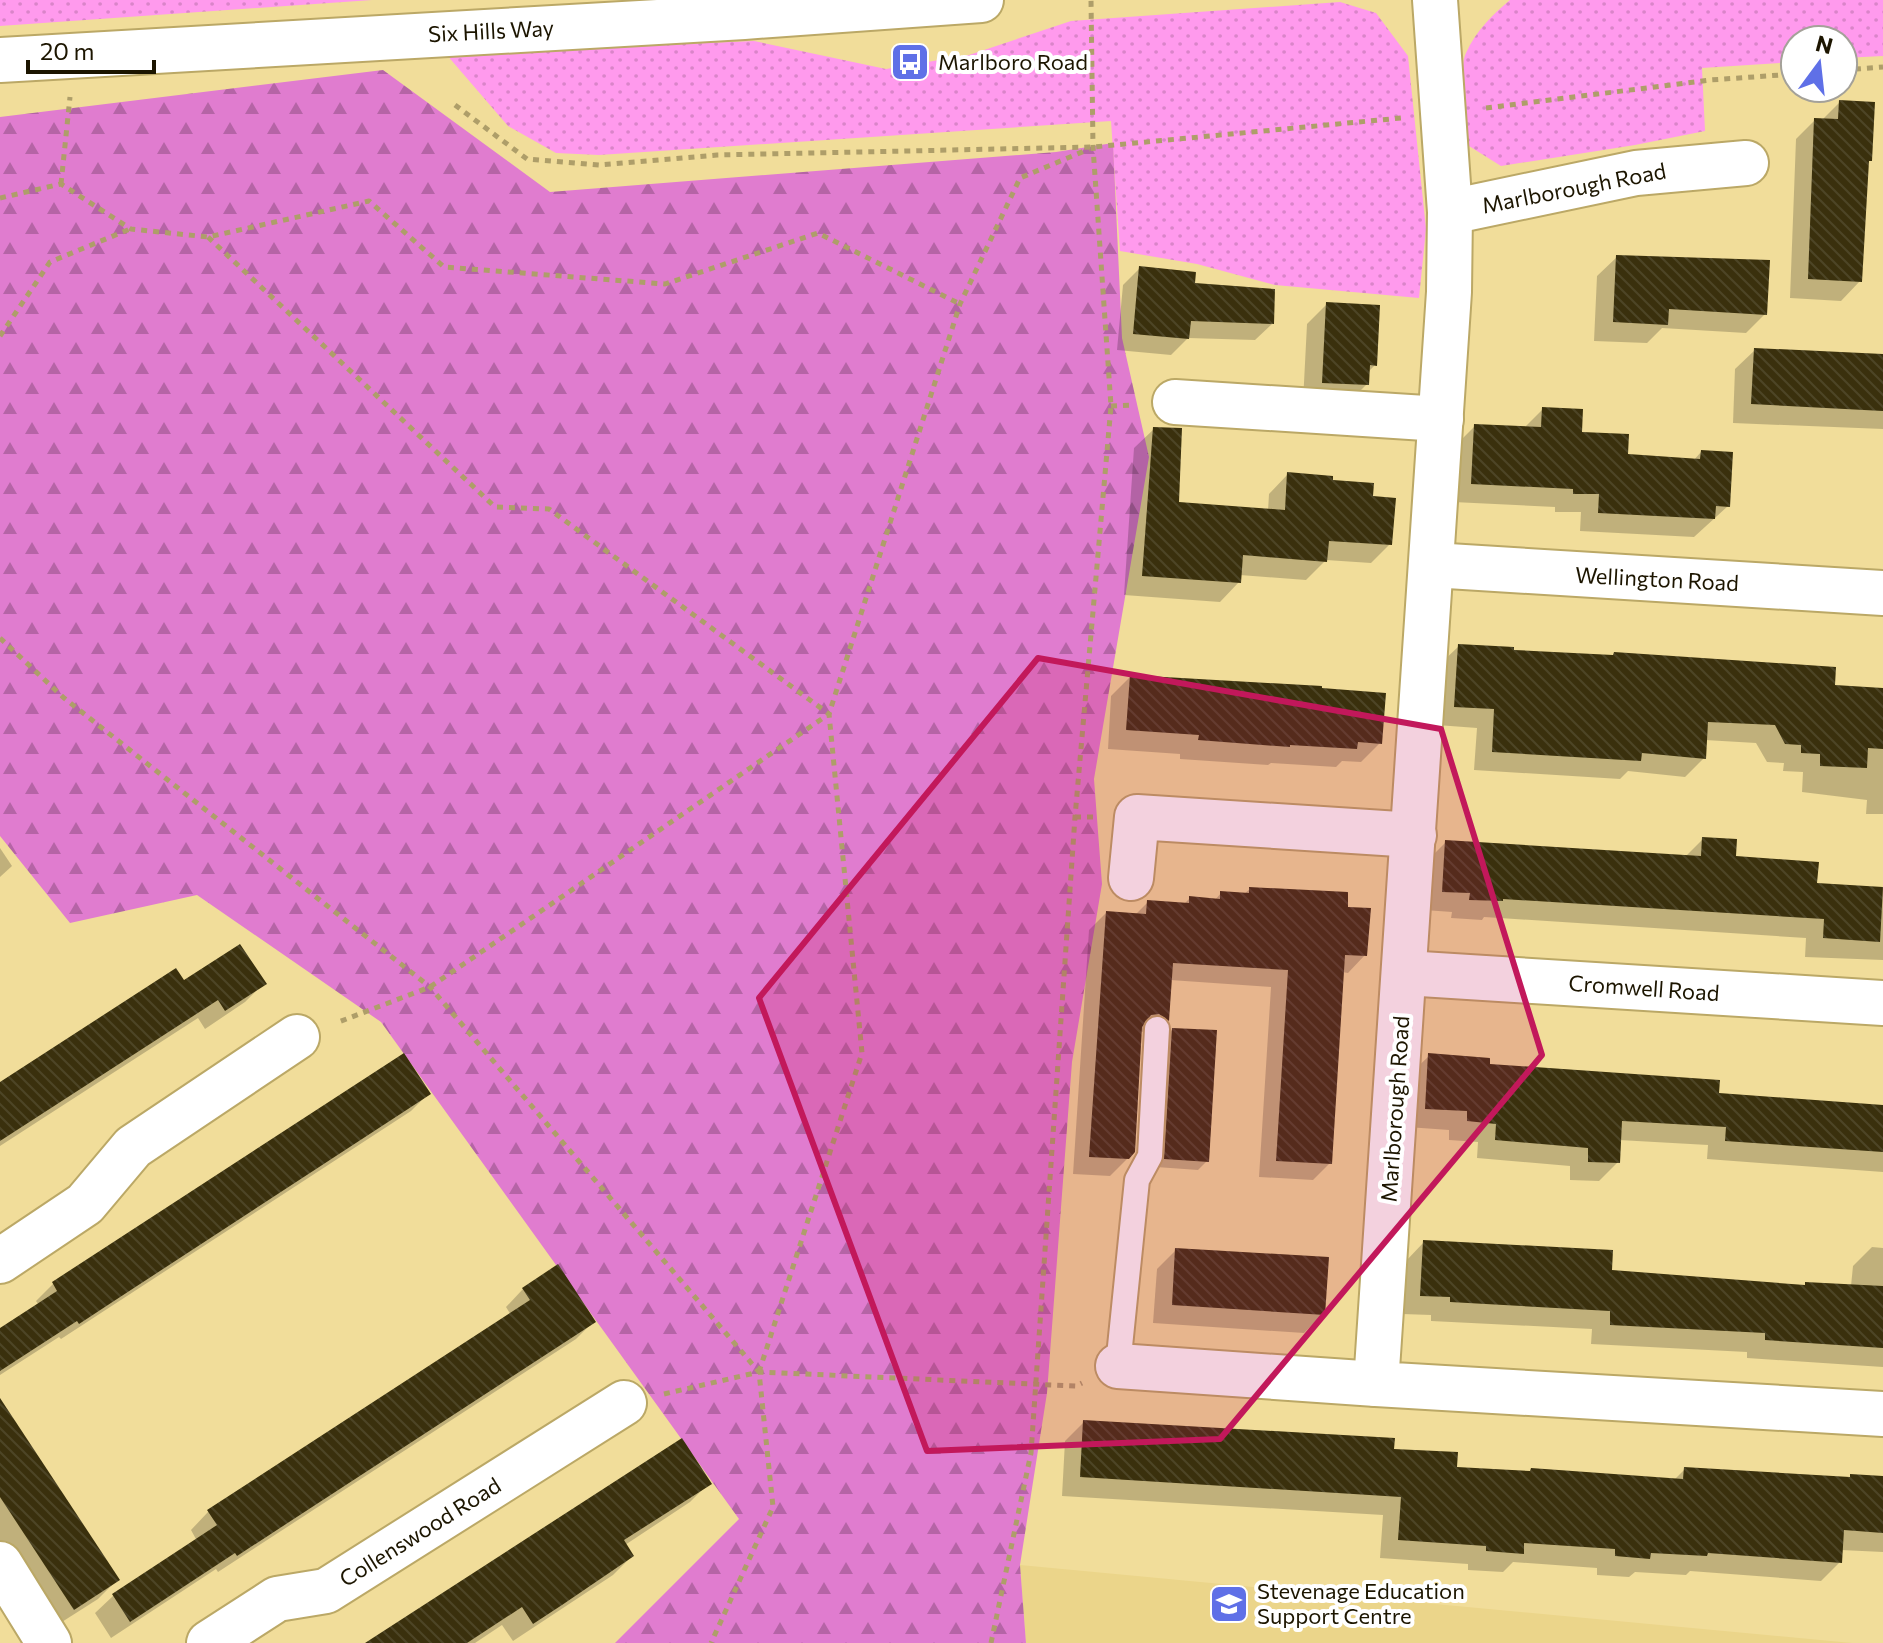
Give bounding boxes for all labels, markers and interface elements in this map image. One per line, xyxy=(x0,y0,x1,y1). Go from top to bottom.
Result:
street label: Six Hills Way xyxy=(427,14,555,47)
scale bar xyxy=(28,24,154,74)
north arrow xyxy=(1779,24,1859,104)
text: N xyxy=(1813,29,1836,59)
text: 20 m xyxy=(40,36,94,65)
bus stop icon: Marlboro Road xyxy=(889,41,931,83)
place label: Marlboro Road xyxy=(938,48,1088,75)
street label: Marlborough Road xyxy=(1480,156,1668,219)
street label: Wellington Road xyxy=(1574,561,1740,596)
street label: Cromwell Road xyxy=(1568,969,1720,1006)
street label: Marlborough Road xyxy=(1375,1015,1414,1203)
street label: Collenswood Road xyxy=(334,1471,505,1592)
place label: Stevenage Education Support Centre xyxy=(1257,1577,1465,1629)
school or university icon: Stevenage Education Support Centre xyxy=(1208,1583,1250,1625)

